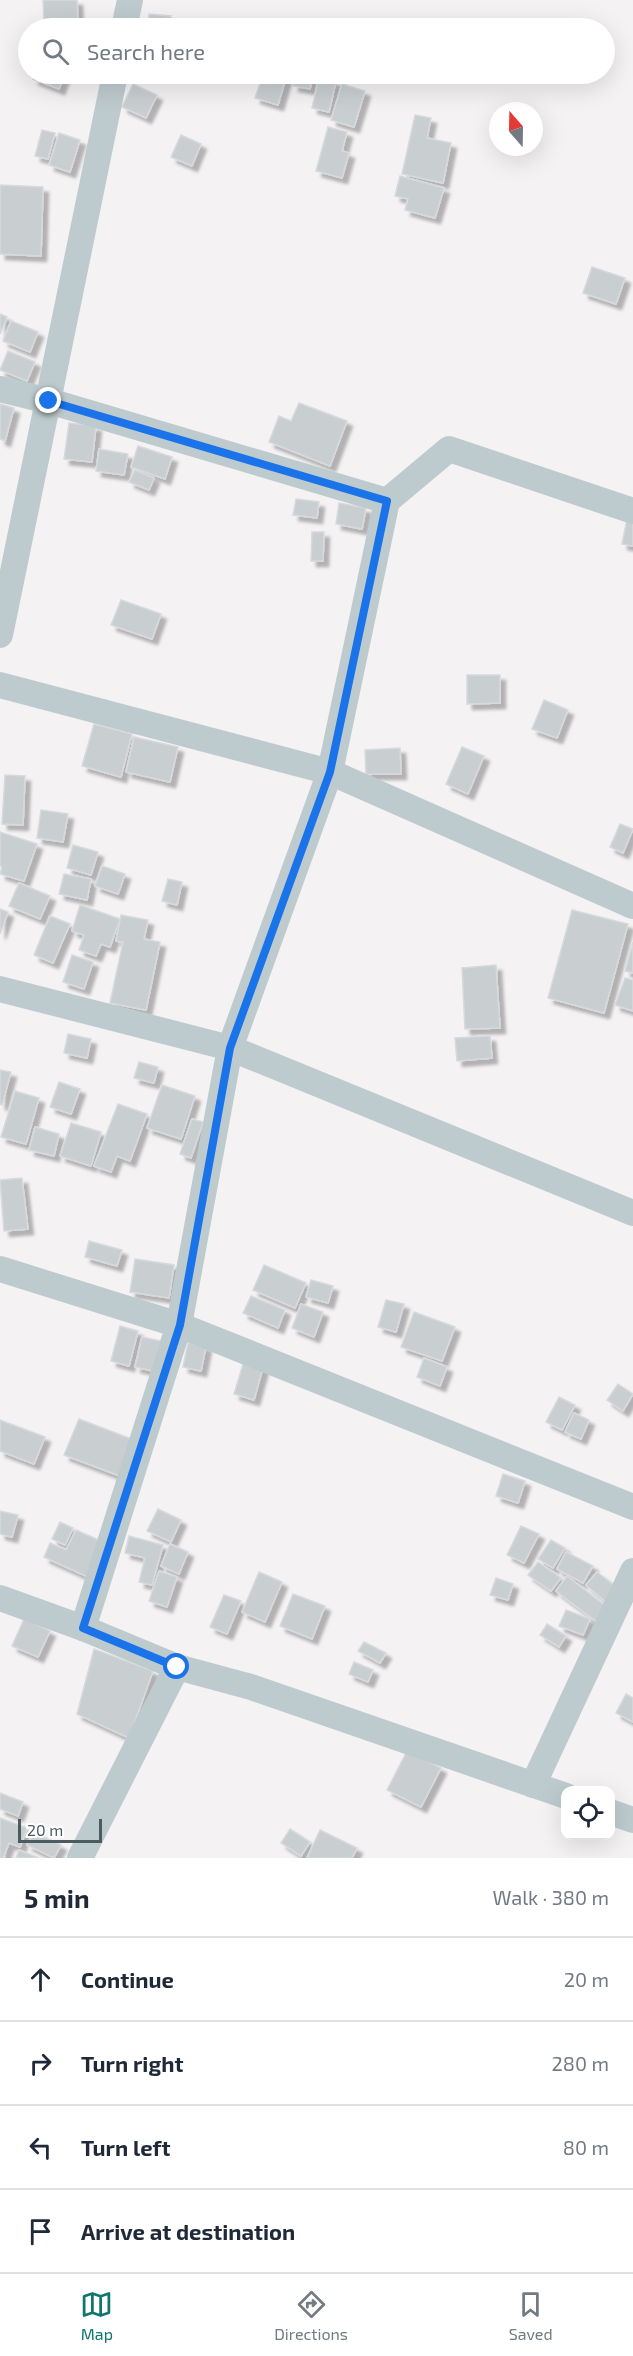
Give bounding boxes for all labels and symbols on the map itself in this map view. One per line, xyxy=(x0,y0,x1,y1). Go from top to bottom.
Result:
north arrow xyxy=(489,102,543,156)
route end xyxy=(35,387,61,413)
route start xyxy=(163,1653,189,1679)
scale bar xyxy=(18,1816,102,1844)

